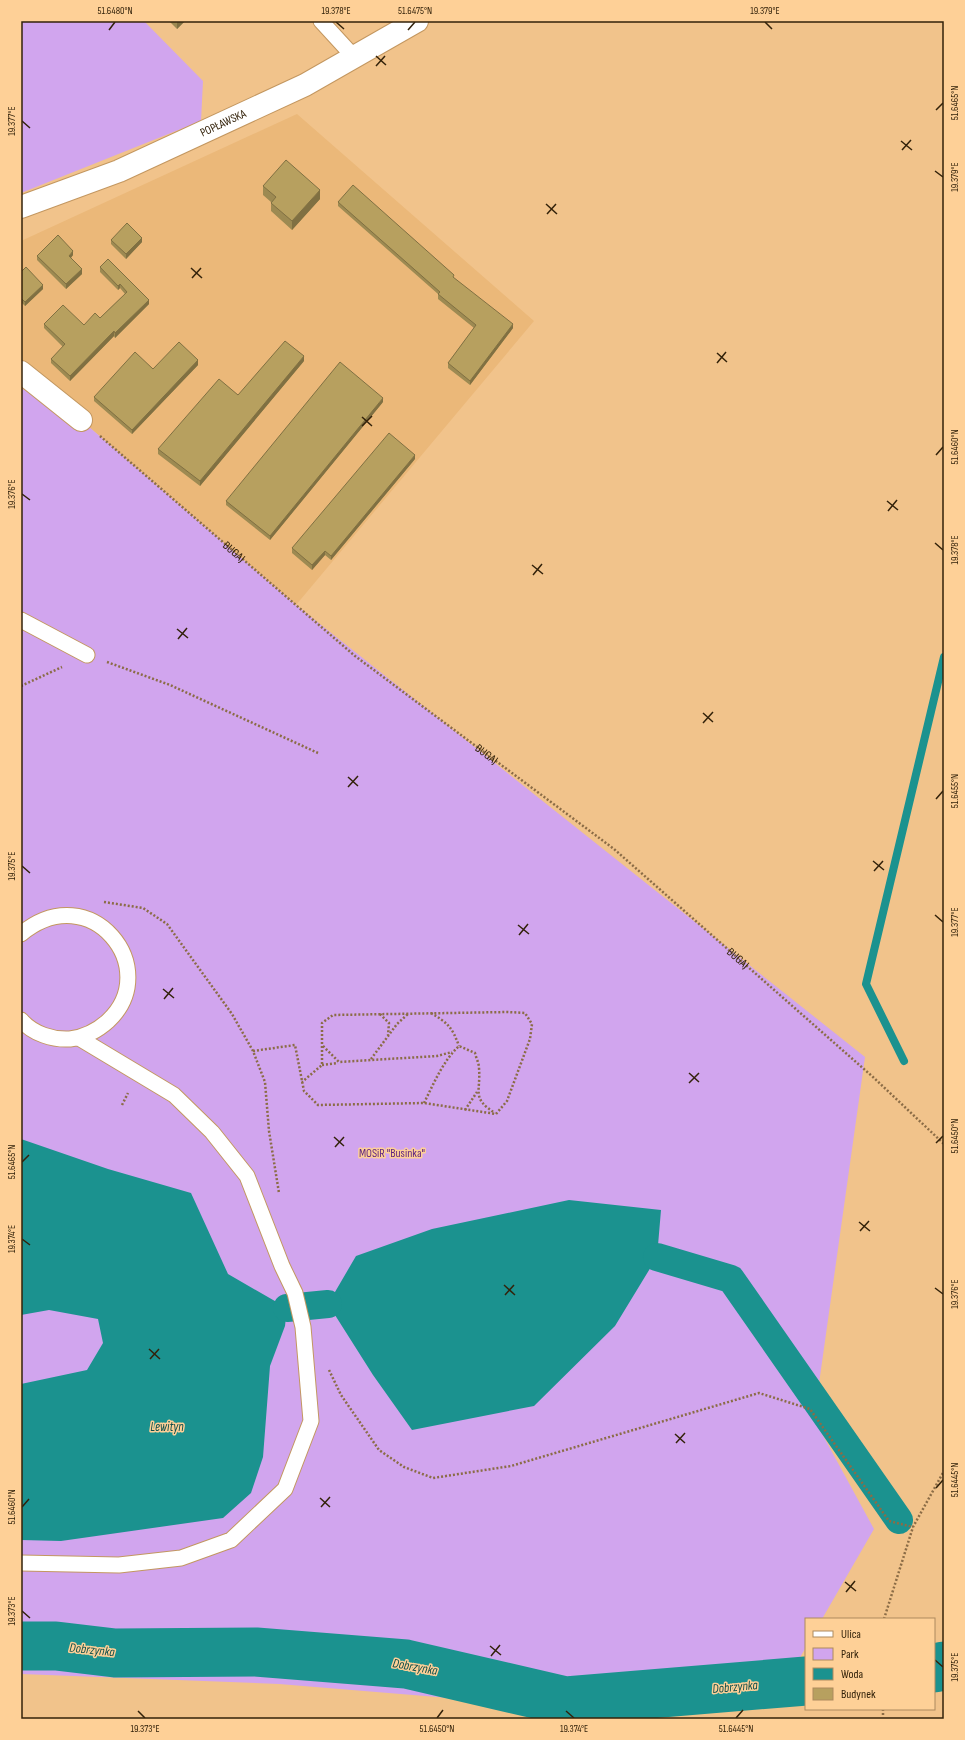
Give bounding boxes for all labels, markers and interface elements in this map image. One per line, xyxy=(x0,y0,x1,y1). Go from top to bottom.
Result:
text: 51.6480°N xyxy=(97,5,133,17)
text: 19.378°E xyxy=(321,5,351,17)
text: 51.6475°N xyxy=(398,5,432,17)
text: 19.379°E xyxy=(750,5,780,17)
text: 51.6465°N xyxy=(949,86,961,120)
street label: POPŁAWSKA xyxy=(198,105,249,140)
text: 19.377°E xyxy=(6,106,18,136)
text: 19.379°E xyxy=(949,162,961,192)
text: 51.6460°N xyxy=(949,429,961,465)
text: 19.376°E xyxy=(6,479,18,509)
text: 19.378°E xyxy=(949,535,961,565)
street label: BUGAJ xyxy=(220,538,248,565)
street label: BUGAJ xyxy=(472,741,501,768)
text: 51.6455°N xyxy=(949,774,961,808)
text: 19.375°E xyxy=(6,852,18,880)
text: 19.377°E xyxy=(949,907,961,937)
street label: BUGAJ xyxy=(724,944,752,972)
text: 51.6450°N xyxy=(949,1119,961,1153)
text: 51.6465°N xyxy=(6,1145,18,1179)
park label: MOSiR "Businka" xyxy=(359,1146,425,1161)
text: 19.374°E xyxy=(6,1225,18,1253)
text: 19.376°E xyxy=(949,1279,961,1309)
water label: Lewityn xyxy=(150,1419,184,1435)
text: 51.6445°N xyxy=(949,1463,961,1497)
text: 51.6460°N xyxy=(6,1489,18,1525)
text: 19.373°E xyxy=(6,1596,18,1626)
legend xyxy=(805,1618,935,1710)
text: Ulica xyxy=(841,1627,861,1642)
water label: Dobrzynka xyxy=(69,1640,116,1660)
text: Park xyxy=(841,1647,859,1662)
text: 19.375°E xyxy=(949,1653,961,1681)
water label: Dobrzynka xyxy=(391,1655,439,1679)
text: Woda xyxy=(841,1667,864,1682)
water label: Dobrzynka xyxy=(712,1677,759,1697)
text: Budynek xyxy=(841,1687,876,1702)
text: 19.373°E xyxy=(130,1723,160,1735)
text: 51.6450°N xyxy=(420,1723,454,1735)
text: 19.374°E xyxy=(560,1723,588,1735)
text: 51.6445°N xyxy=(719,1723,753,1735)

